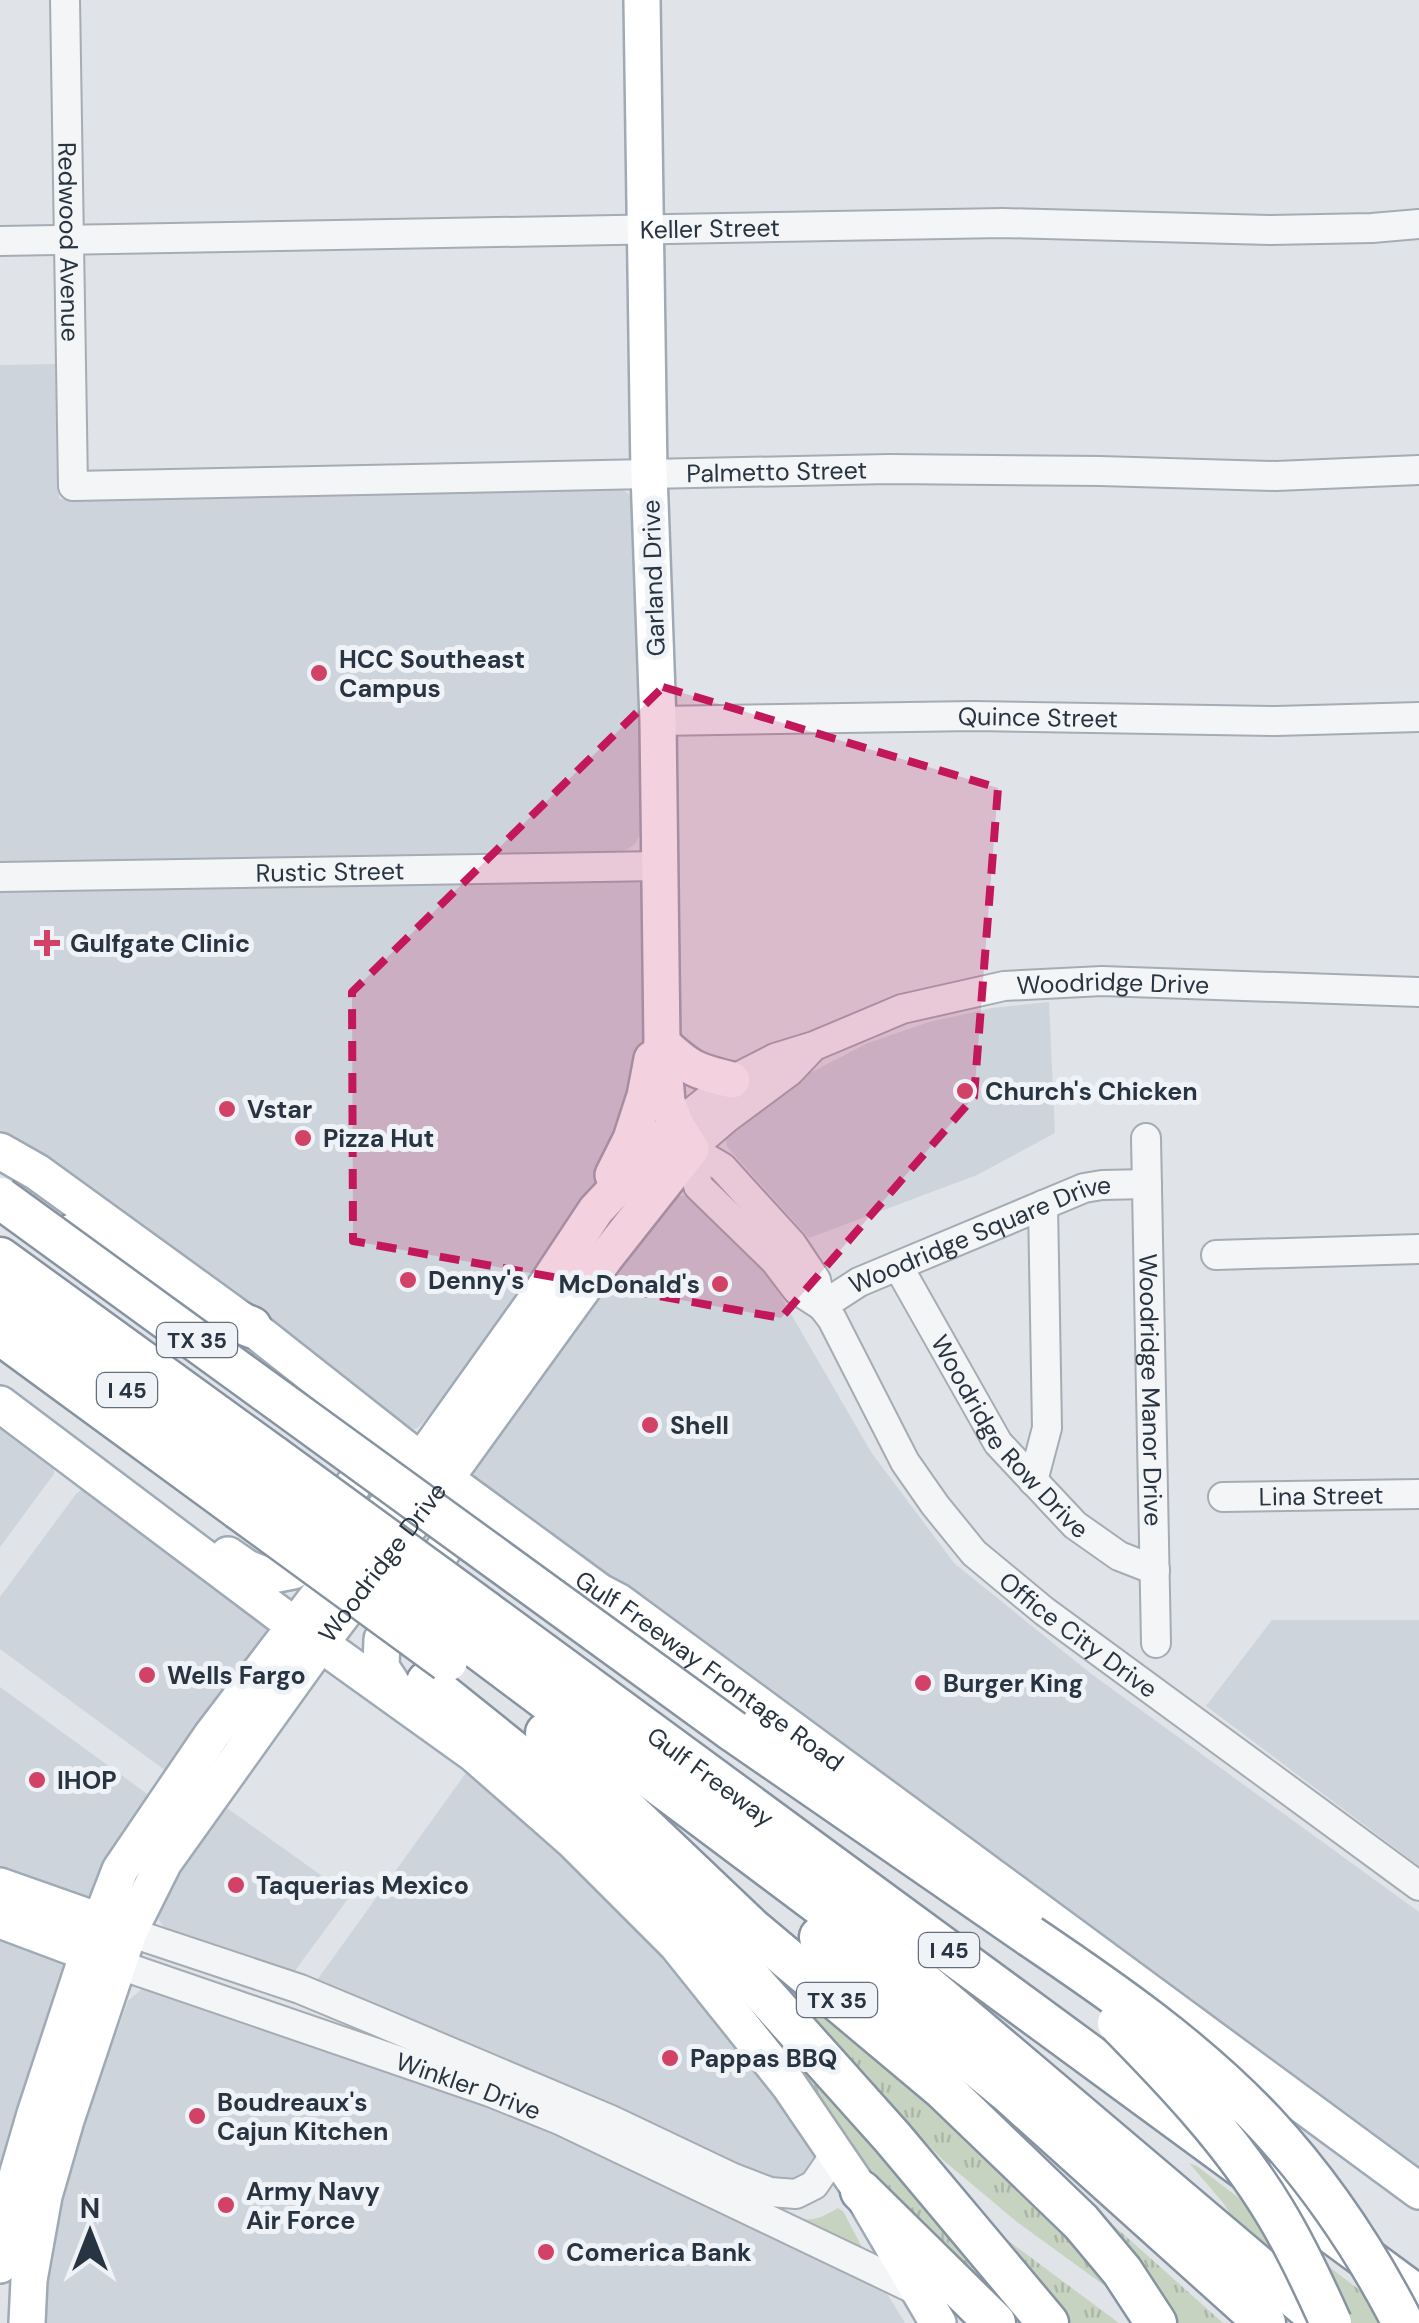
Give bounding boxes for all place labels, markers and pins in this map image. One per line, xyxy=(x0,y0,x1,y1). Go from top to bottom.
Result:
place label: HCC Southeast Campus xyxy=(339,643,525,705)
marker: HCC Southeast Campus xyxy=(308,662,330,684)
place label: Gulfgate Clinic xyxy=(70,927,250,960)
marker: Gulfgate Clinic xyxy=(34,930,60,956)
place label: Church's Chicken xyxy=(985,1075,1198,1108)
marker: Church's Chicken xyxy=(954,1080,976,1102)
place label: Vstar xyxy=(247,1093,312,1126)
marker: Vstar xyxy=(216,1098,238,1120)
place label: Pizza Hut xyxy=(323,1122,434,1155)
marker: Pizza Hut xyxy=(292,1127,314,1149)
place label: Denny's xyxy=(428,1264,524,1297)
place label: McDonald's xyxy=(558,1268,700,1301)
marker: Denny's xyxy=(397,1269,419,1291)
marker: McDonald's xyxy=(709,1273,731,1295)
place label: Shell xyxy=(670,1409,729,1442)
marker: Shell xyxy=(639,1414,661,1436)
place label: Wells Fargo xyxy=(167,1659,306,1692)
marker: Wells Fargo xyxy=(136,1664,158,1686)
place label: Burger King xyxy=(943,1667,1083,1700)
marker: Burger King xyxy=(912,1672,934,1694)
place label: IHOP xyxy=(57,1764,117,1797)
marker: IHOP xyxy=(26,1769,48,1791)
place label: Taquerias Mexico xyxy=(256,1869,469,1902)
marker: Taquerias Mexico xyxy=(225,1874,247,1896)
place label: Pappas BBQ xyxy=(690,2042,837,2075)
marker: Pappas BBQ xyxy=(659,2047,681,2069)
place label: Boudreaux's Cajun Kitchen xyxy=(217,2086,388,2148)
marker: Boudreaux's Cajun Kitchen xyxy=(186,2105,208,2127)
place label: Army Navy Air Force xyxy=(246,2175,380,2237)
marker: Army Navy Air Force xyxy=(215,2194,237,2216)
place label: Comerica Bank xyxy=(566,2236,752,2269)
marker: Comerica Bank xyxy=(535,2241,557,2263)

